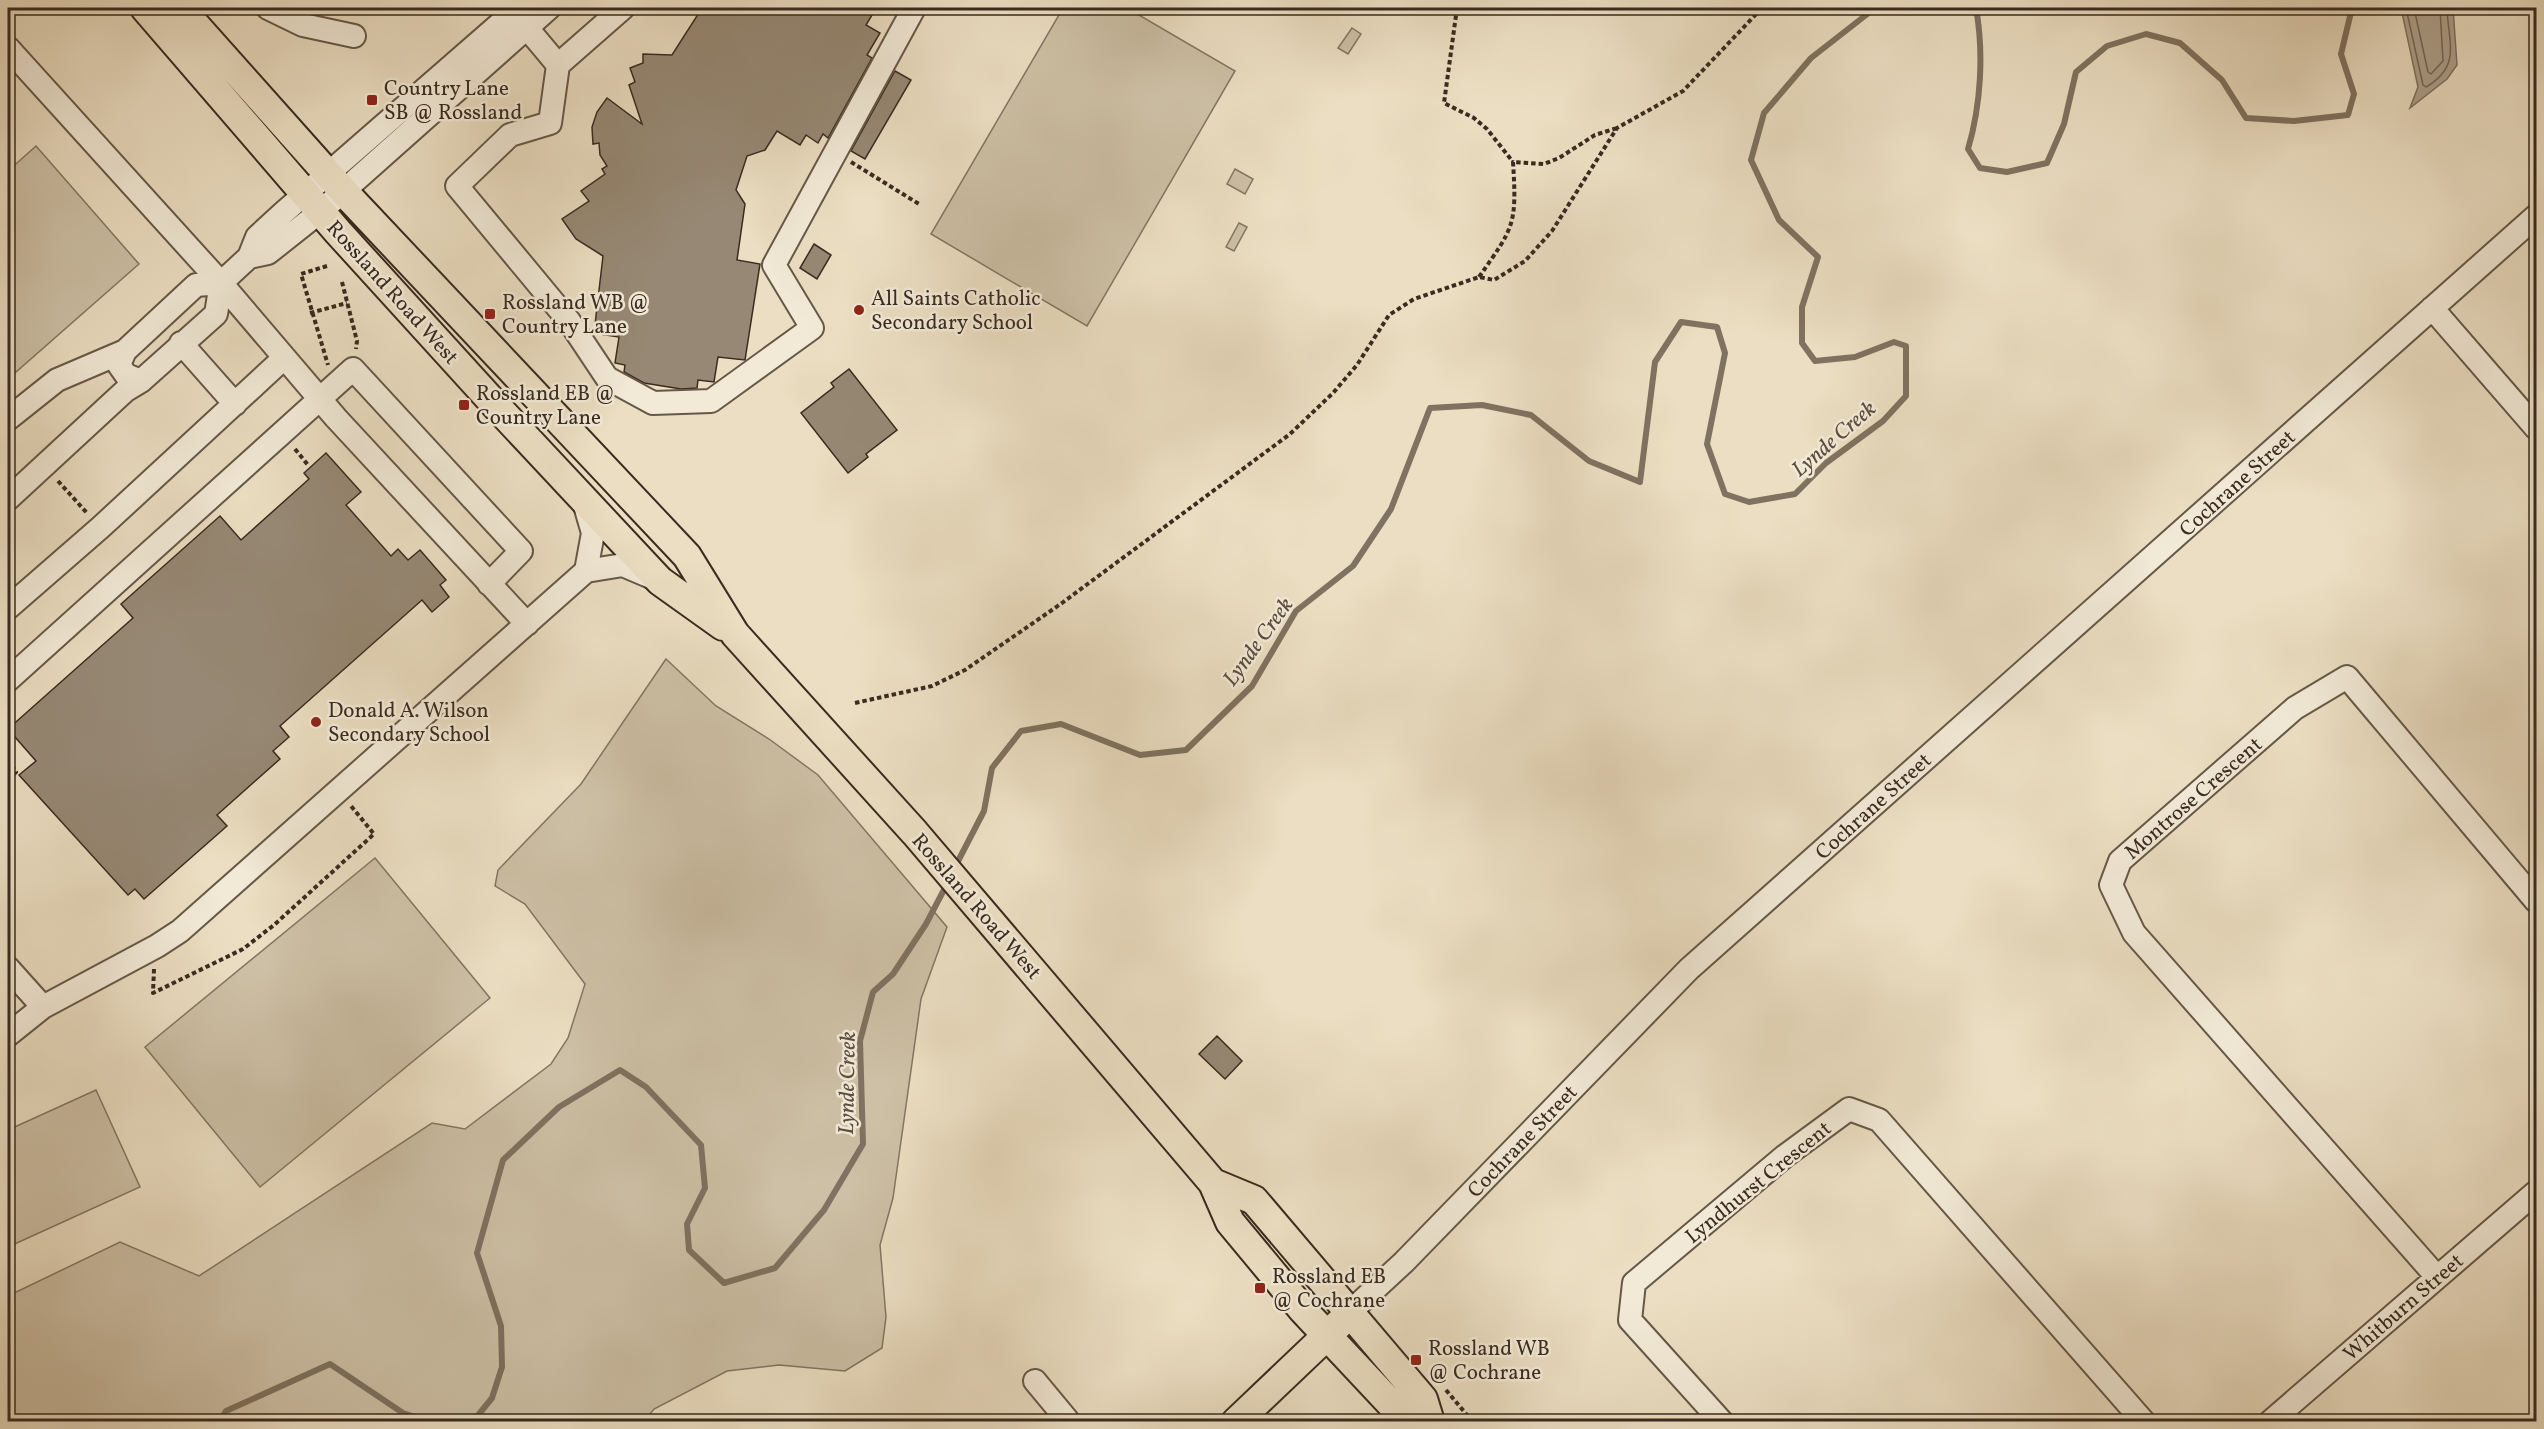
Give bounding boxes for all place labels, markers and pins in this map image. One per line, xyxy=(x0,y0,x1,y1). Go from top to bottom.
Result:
place label: Country Lane SB @ Rossland xyxy=(384,75,522,128)
marker: Country Lane SB @ Rossland xyxy=(365,93,379,107)
place label: All Saints Catholic Secondary School xyxy=(871,285,1041,338)
place label: Rossland WB @ Country Lane xyxy=(502,289,649,342)
marker: All Saints Catholic Secondary School xyxy=(852,303,866,317)
marker: Rossland WB @ Country Lane xyxy=(483,307,497,321)
place label: Rossland EB @ Country Lane xyxy=(476,380,615,433)
marker: Rossland EB @ Country Lane xyxy=(457,398,471,412)
place label: Donald A. Wilson Secondary School xyxy=(328,697,490,750)
marker: Donald A. Wilson Secondary School xyxy=(309,715,323,729)
place label: Rossland EB @ Cochrane xyxy=(1272,1263,1386,1316)
marker: Rossland EB @ Cochrane xyxy=(1253,1281,1267,1295)
place label: Rossland WB @ Cochrane xyxy=(1428,1335,1550,1388)
marker: Rossland WB @ Cochrane xyxy=(1409,1353,1423,1367)

